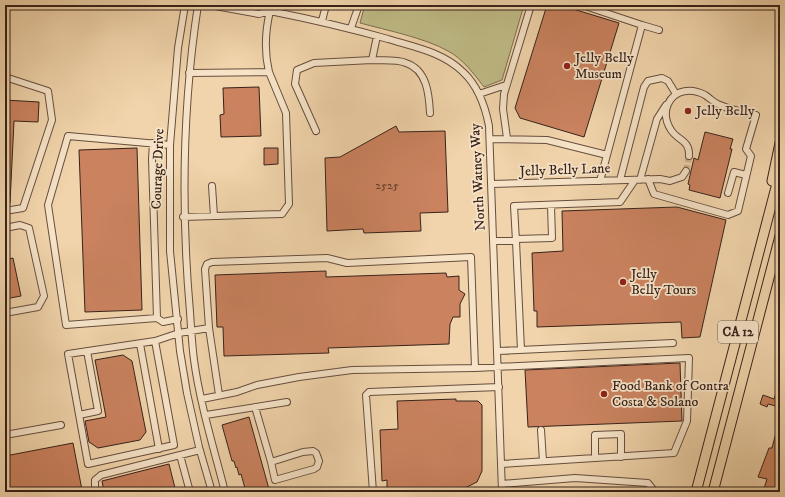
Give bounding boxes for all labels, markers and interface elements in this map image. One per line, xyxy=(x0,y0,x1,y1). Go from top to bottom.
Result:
place label: Jelly Belly Museum xyxy=(573,49,634,83)
marker: Jelly Belly Museum xyxy=(562,61,572,71)
place label: Jelly Belly xyxy=(694,102,755,120)
marker: Jelly Belly xyxy=(683,106,693,116)
street label: North Watney Way xyxy=(466,122,490,231)
street label: Courage Drive xyxy=(148,128,168,210)
street label: Jelly Belly Lane xyxy=(517,159,611,181)
house number: 2525 xyxy=(375,178,399,193)
place label: Jelly Belly Tours xyxy=(629,265,696,299)
marker: Jelly Belly Tours xyxy=(618,277,628,287)
road number: CA 12 xyxy=(718,321,758,343)
place label: Food Bank of Contra Costa & Solano xyxy=(612,377,729,411)
marker: Food Bank of Contra Costa & Solano xyxy=(599,389,609,399)

